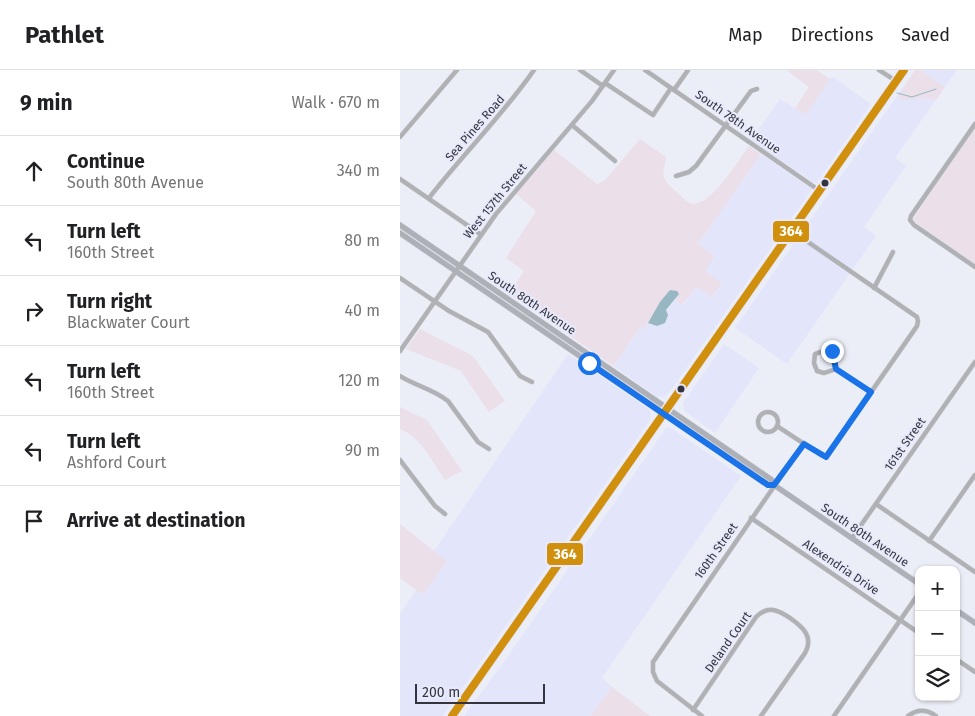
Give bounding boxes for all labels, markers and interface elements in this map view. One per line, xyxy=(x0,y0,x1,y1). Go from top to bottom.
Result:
text: Pathlet xyxy=(25,21,104,49)
text: Map xyxy=(728,24,763,46)
text: Directions xyxy=(791,24,873,46)
text: Saved xyxy=(901,24,950,46)
street label: South 78th Avenue xyxy=(693,87,783,157)
text: 9 min xyxy=(20,90,73,116)
street label: Sea Pines Road xyxy=(442,92,508,164)
text: Walk · 670 m xyxy=(292,93,380,112)
text: Continue xyxy=(67,150,145,173)
icon: ahead xyxy=(20,157,48,185)
street label: West 157th Street xyxy=(460,160,530,241)
text: 340 m xyxy=(337,161,380,180)
text: South 80th Avenue xyxy=(67,173,204,192)
unlabelled marker xyxy=(820,178,830,188)
text: Turn left xyxy=(67,220,141,243)
line badge: 364 xyxy=(772,220,810,243)
text: 364 xyxy=(778,223,803,240)
icon: left xyxy=(20,227,48,255)
text: 80 m xyxy=(344,231,380,250)
text: 160th Street xyxy=(67,243,154,262)
street label: South 80th Avenue xyxy=(485,268,579,338)
text: Turn right xyxy=(67,290,152,313)
icon: right xyxy=(20,297,48,325)
text: 40 m xyxy=(345,301,380,320)
text: Blackwater Court xyxy=(67,313,190,332)
route end xyxy=(821,340,844,363)
route start xyxy=(578,352,601,375)
text: Turn left xyxy=(67,360,141,383)
icon: left xyxy=(20,367,48,395)
text: 120 m xyxy=(338,371,380,390)
text: 160th Street xyxy=(67,383,154,402)
unlabelled marker xyxy=(676,384,686,394)
street label: 161st Street xyxy=(882,414,929,473)
text: Turn left xyxy=(67,430,141,453)
icon: left xyxy=(20,437,48,465)
text: 90 m xyxy=(345,441,380,460)
text: Ashford Court xyxy=(67,453,166,472)
street label: South 80th Avenue xyxy=(818,500,912,570)
icon: arrive xyxy=(20,507,48,535)
text: Arrive at destination xyxy=(67,509,246,532)
street label: 160th Street xyxy=(692,520,741,582)
street label: Alexendria Drive xyxy=(800,536,882,598)
line badge: 364 xyxy=(546,542,584,566)
text: 364 xyxy=(552,546,577,563)
map controls xyxy=(915,566,960,701)
button: + xyxy=(915,566,960,611)
street label: Deland Court xyxy=(702,608,755,675)
button: − xyxy=(915,611,960,656)
button: layers xyxy=(915,656,960,701)
scale bar xyxy=(415,681,545,704)
text: 200 m xyxy=(422,684,460,701)

